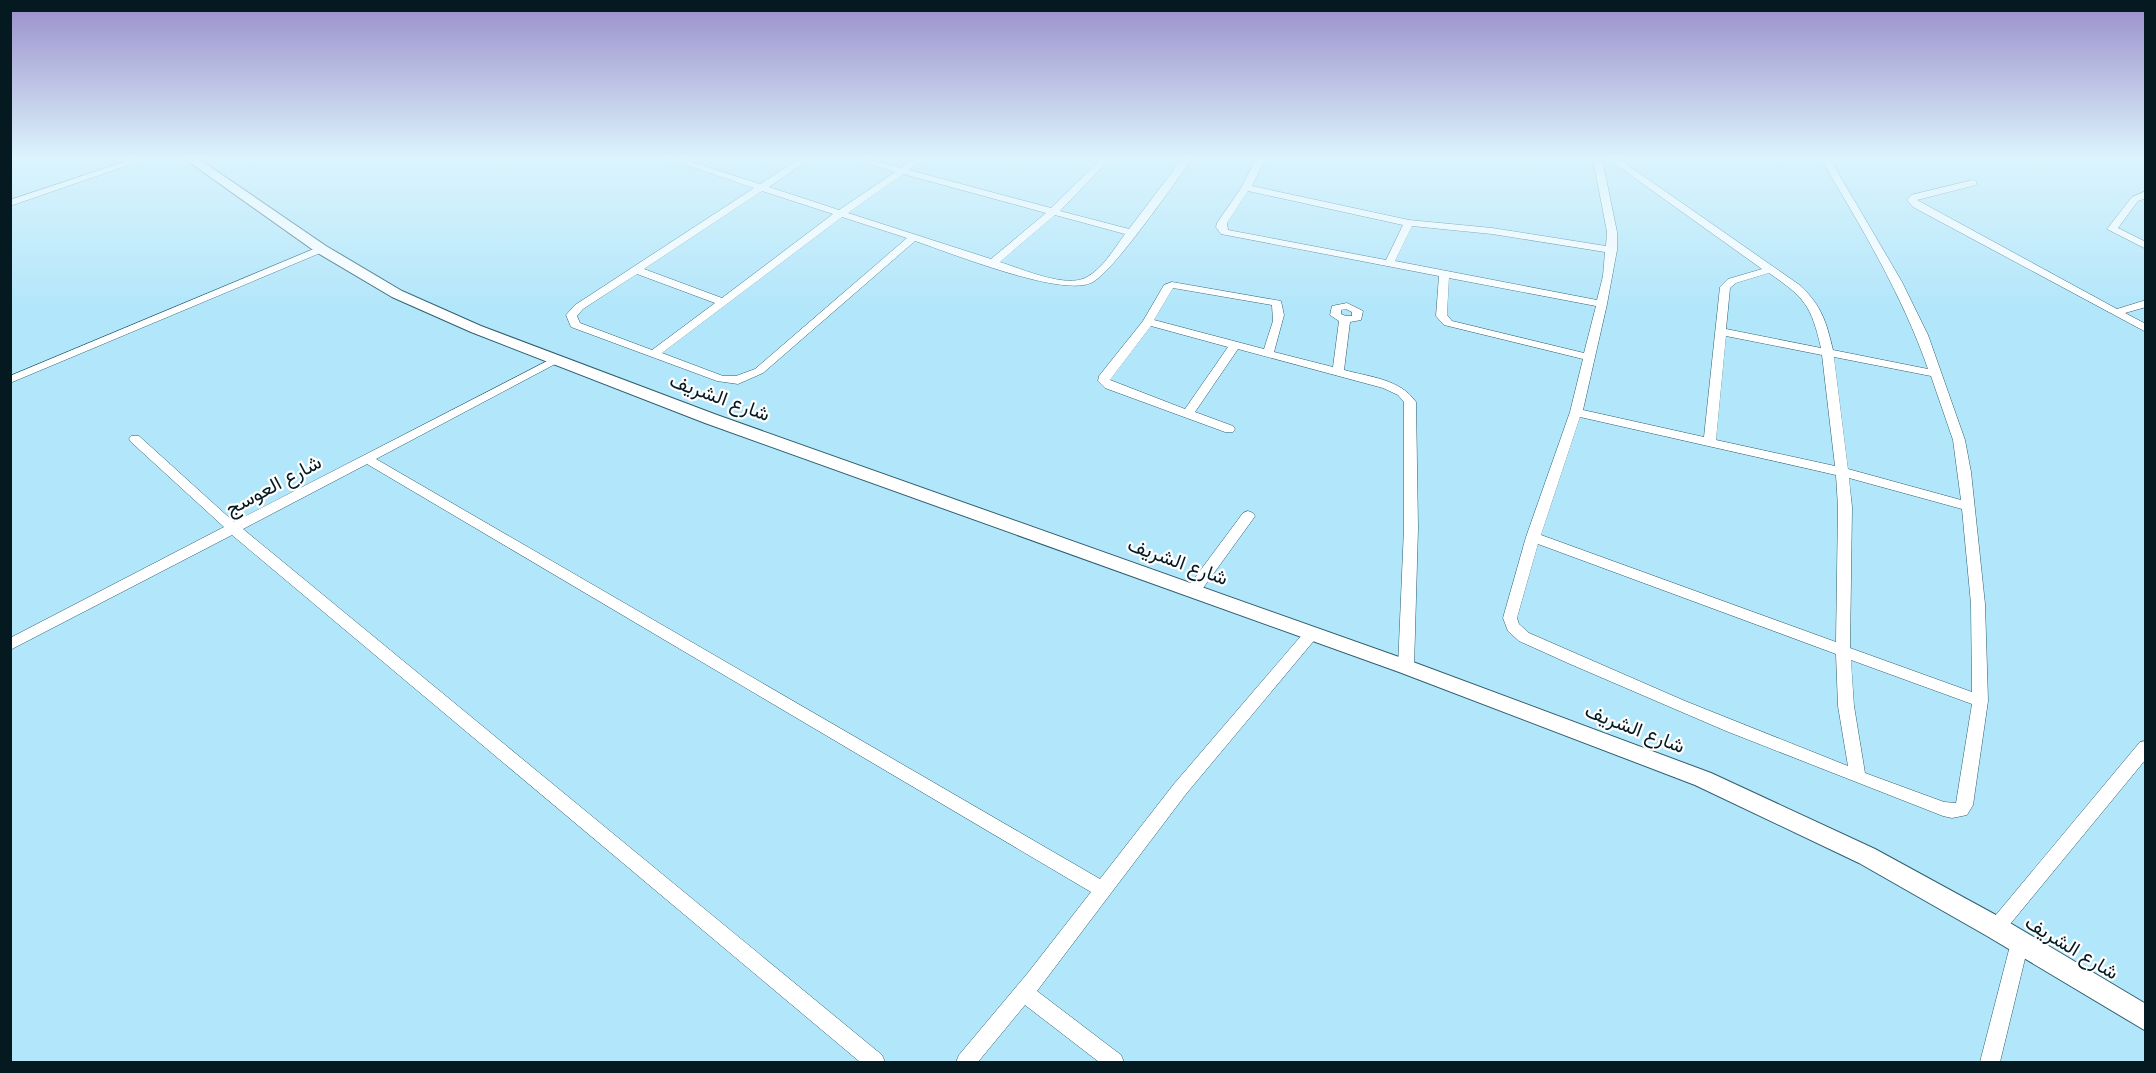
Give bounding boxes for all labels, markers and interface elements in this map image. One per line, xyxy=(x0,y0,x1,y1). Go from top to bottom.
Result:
street label: شارع الشريف xyxy=(666,368,773,428)
street label: شارع العوسج xyxy=(221,450,326,522)
street label: شارع الشريف xyxy=(1124,532,1231,592)
street label: شارع الشريف xyxy=(1581,698,1688,760)
street label: شارع الشريف xyxy=(2020,910,2123,986)

